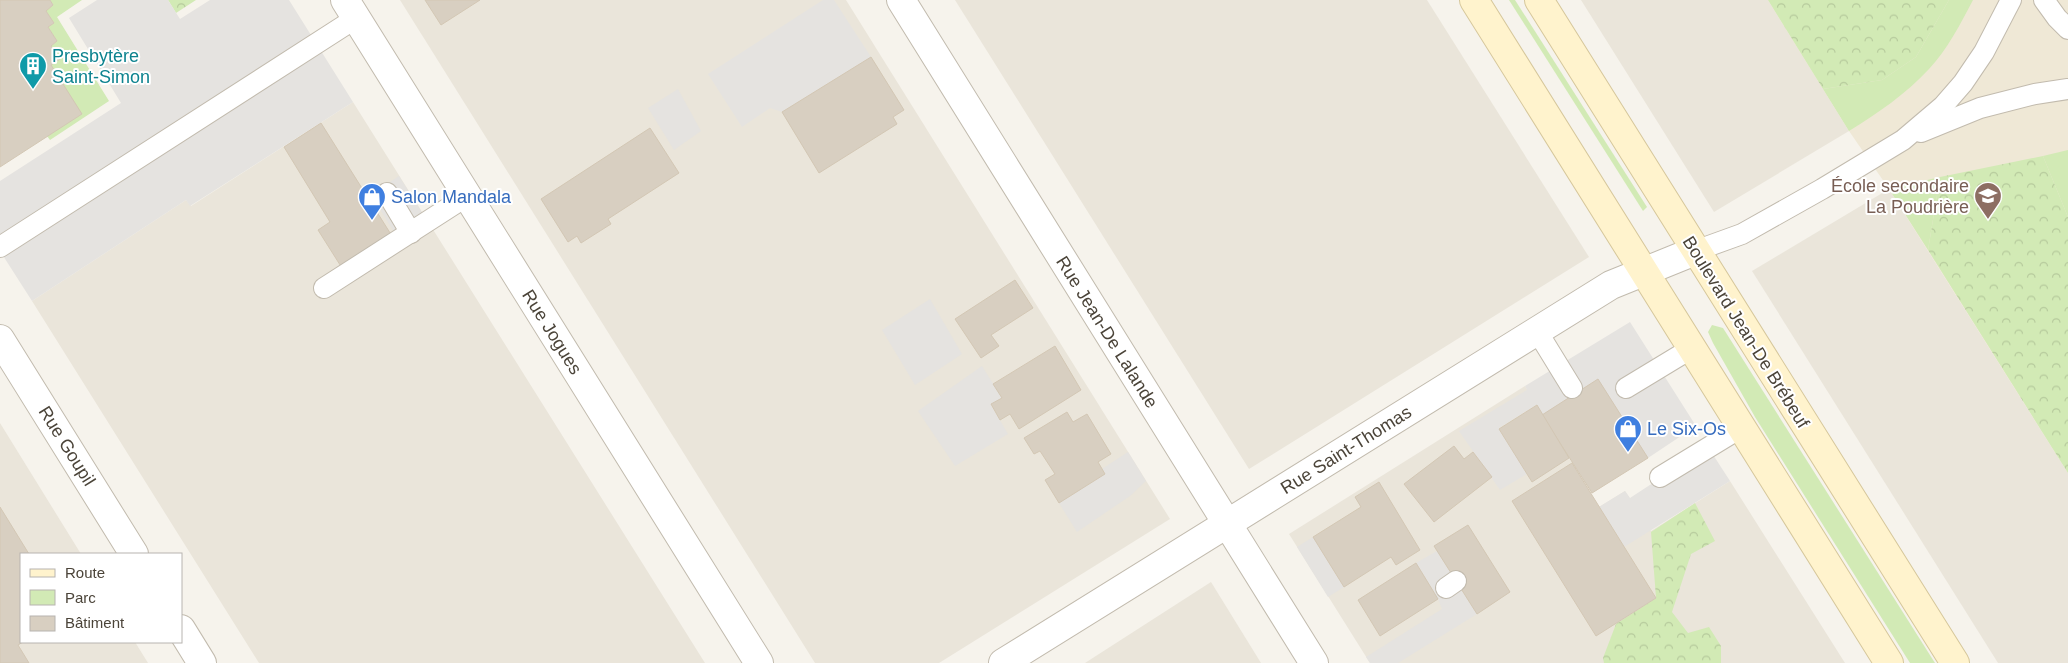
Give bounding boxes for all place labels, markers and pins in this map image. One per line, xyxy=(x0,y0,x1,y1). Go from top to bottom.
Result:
place label: Presbytère Saint-Simon xyxy=(52,46,150,87)
building icon: Presbytère Saint-Simon xyxy=(18,51,48,90)
place label: École secondaire La Poudrière xyxy=(1831,176,1969,217)
school or university icon: École secondaire La Poudrière xyxy=(1973,181,2003,220)
shop icon: Salon Mandala xyxy=(357,182,387,221)
place label: Salon Mandala xyxy=(391,187,512,207)
shop icon: Le Six-Os xyxy=(1613,414,1643,453)
place label: Le Six-Os xyxy=(1647,419,1726,439)

